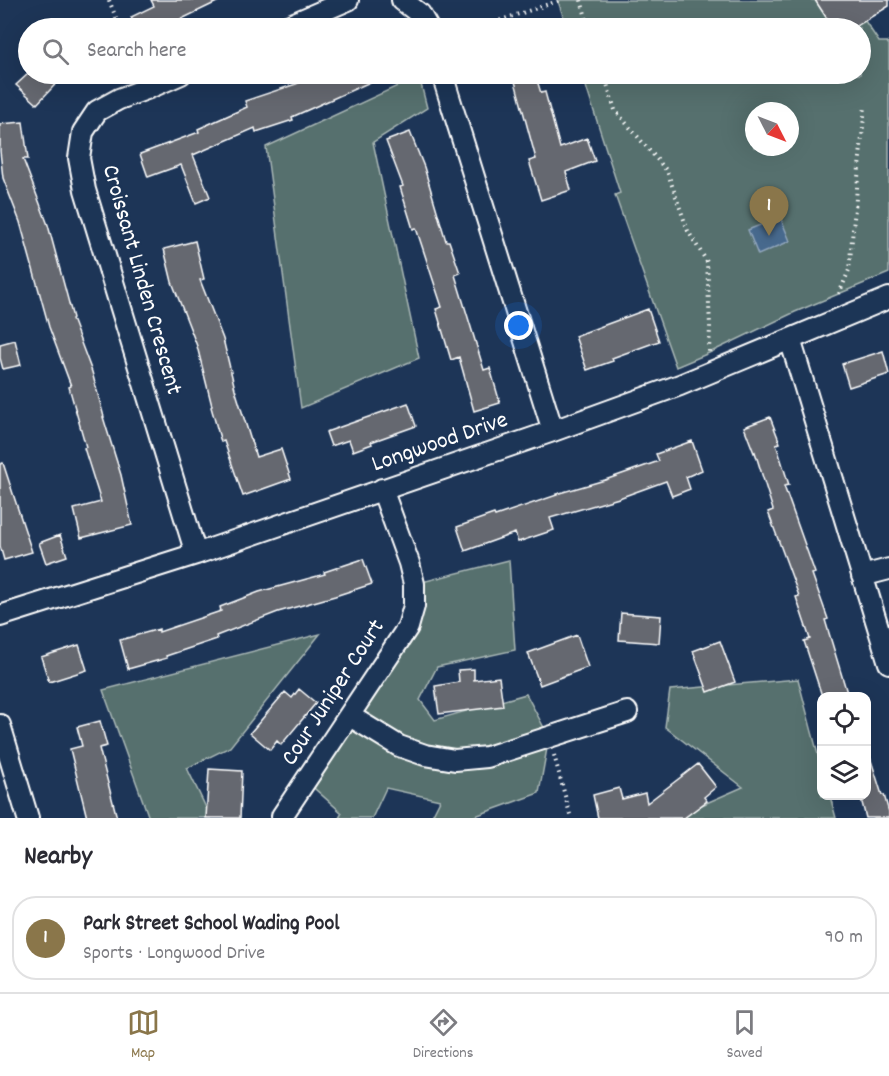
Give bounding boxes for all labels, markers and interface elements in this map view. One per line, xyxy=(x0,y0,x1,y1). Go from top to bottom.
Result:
search box xyxy=(18,18,871,84)
icon: search xyxy=(39,35,72,68)
text: Search here xyxy=(87,36,186,67)
north arrow xyxy=(745,102,799,156)
street label: Croissant Linden Crescent xyxy=(92,161,190,399)
pin: 1 xyxy=(750,186,788,236)
your location xyxy=(504,311,533,340)
street label: Longwood Drive xyxy=(367,404,513,482)
street label: Cour Juniper Court xyxy=(274,613,394,773)
map controls xyxy=(817,692,871,800)
button: locate xyxy=(817,692,871,746)
button: layers xyxy=(817,746,871,800)
text: Nearby xyxy=(24,839,92,876)
text: Park Street School Wading Pool xyxy=(83,909,339,940)
text: 1 xyxy=(43,924,48,952)
text: 90 m xyxy=(825,924,863,952)
text: Sports · Longwood Drive xyxy=(83,940,265,968)
tab: Map xyxy=(127,1006,160,1065)
tab: Directions xyxy=(413,1006,473,1065)
tab: Saved xyxy=(727,1006,762,1065)

